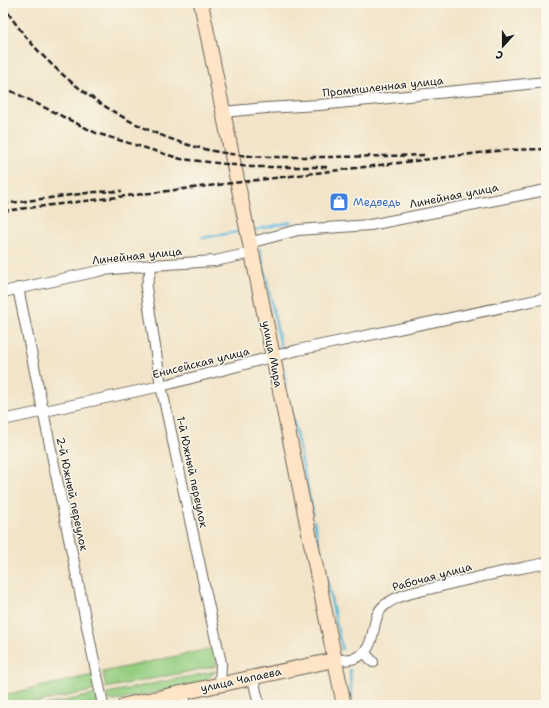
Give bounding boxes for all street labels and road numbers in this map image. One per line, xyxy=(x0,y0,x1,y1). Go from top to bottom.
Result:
street label: Промышленная улица xyxy=(322,73,444,101)
street label: Линейная улица xyxy=(408,180,500,212)
street label: Линейная улица xyxy=(91,244,183,268)
street label: улица Мира xyxy=(258,319,286,389)
street label: Енисейская улица xyxy=(151,344,251,382)
street label: 1-й Южный переулок xyxy=(173,415,211,529)
street label: 2-й Южный переулок xyxy=(53,436,91,552)
street label: Рабочая улица xyxy=(391,559,473,595)
street label: улица Чапаева xyxy=(199,664,283,696)

